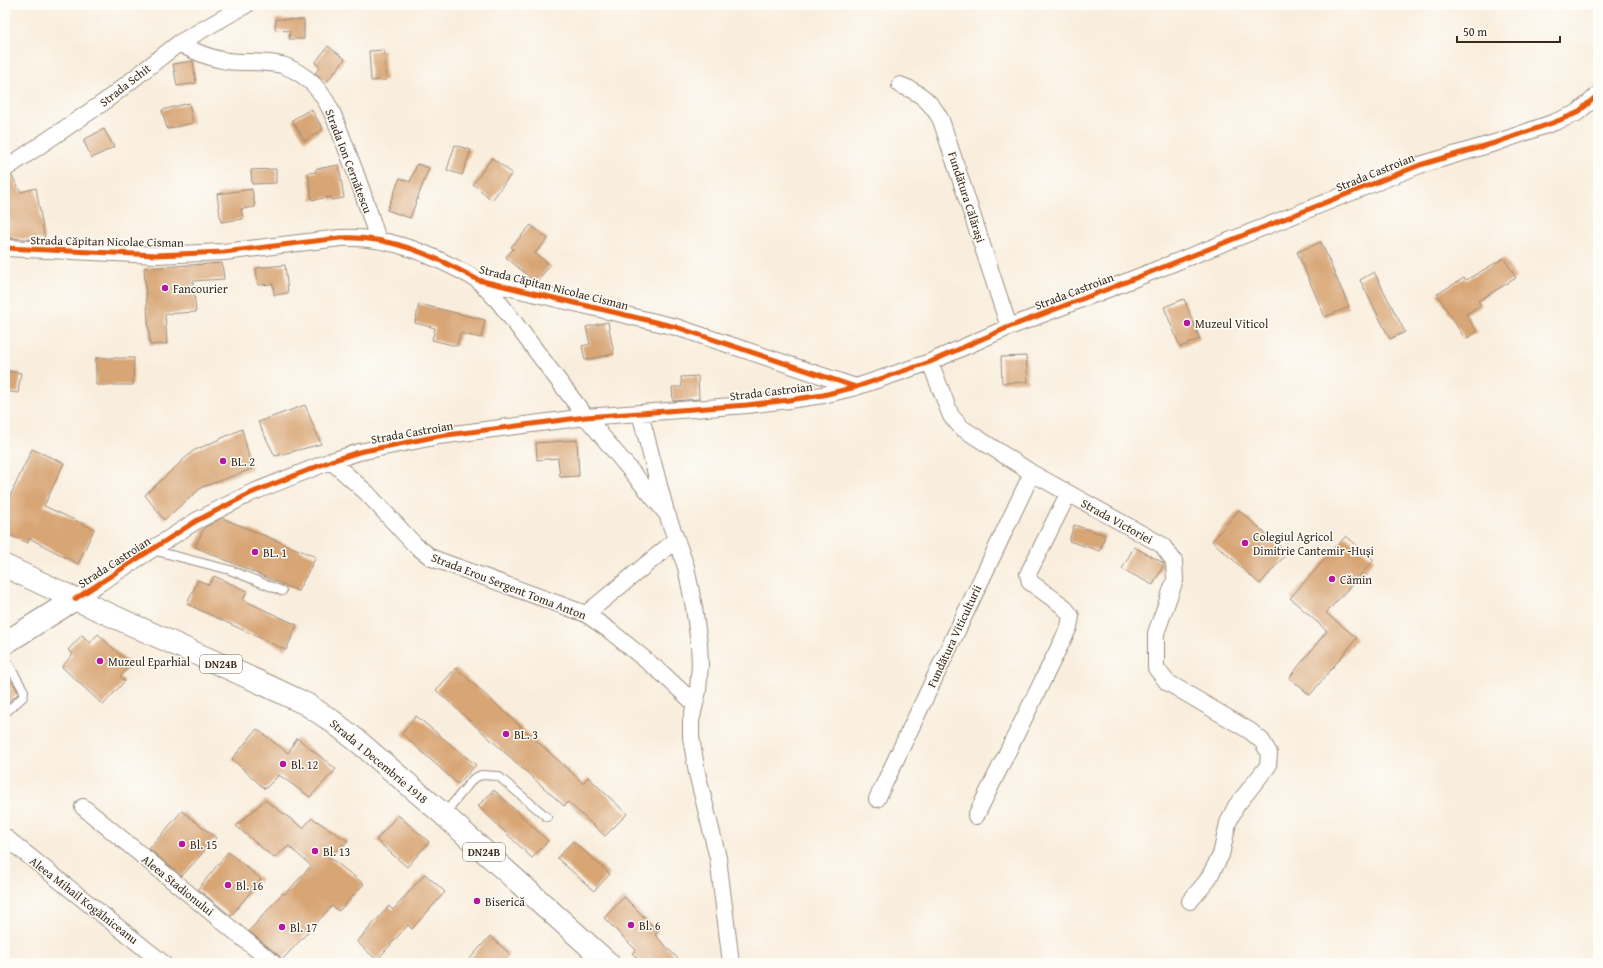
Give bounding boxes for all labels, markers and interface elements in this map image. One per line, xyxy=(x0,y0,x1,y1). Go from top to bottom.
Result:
scale bar xyxy=(1457,18,1560,44)
text: 50 m xyxy=(1463,23,1487,40)
street label: Strada Schit xyxy=(96,59,155,110)
street label: Strada Ion Cernătescu xyxy=(321,106,377,216)
street label: Strada Castroian xyxy=(1333,148,1417,195)
street label: Fundătura Călărași xyxy=(944,149,990,245)
street label: Strada Căpitan Nicolae Cisman xyxy=(30,231,184,251)
street label: Strada Căpitan Nicolae Cisman xyxy=(477,260,631,314)
street label: Strada Castroian xyxy=(1032,268,1116,314)
place label: Fancourier xyxy=(173,280,228,297)
marker: Fancourier xyxy=(160,283,170,293)
place label: Muzeul Viticol xyxy=(1195,315,1269,332)
marker: Muzeul Viticol xyxy=(1182,318,1192,328)
street label: Strada Castroian xyxy=(729,377,814,405)
street label: Strada Castroian xyxy=(370,416,455,448)
place label: BL. 2 xyxy=(231,453,255,470)
marker: BL. 2 xyxy=(218,456,228,466)
street label: Strada Victoriei xyxy=(1078,494,1156,548)
place label: Colegiul Agricol Dimitrie Cantemir -Huși xyxy=(1253,528,1375,559)
street label: Strada Castroian xyxy=(74,532,154,592)
marker: Colegiul Agricol Dimitrie Cantemir -Huși xyxy=(1240,538,1250,548)
place label: BL. 1 xyxy=(263,544,287,561)
marker: BL. 1 xyxy=(250,547,260,557)
street label: Strada Erou Sergent Toma Anton xyxy=(429,549,589,624)
place label: Cămin xyxy=(1340,571,1372,588)
marker: Cămin xyxy=(1327,574,1337,584)
street label: Fundătura Viticulturii xyxy=(923,581,986,690)
place label: Muzeul Eparhial xyxy=(108,653,191,670)
road number: DN24B xyxy=(200,655,242,673)
marker: Muzeul Eparhial xyxy=(95,656,105,666)
street label: Strada 1 Decembrie 1918 xyxy=(326,715,432,807)
place label: BL. 3 xyxy=(514,726,538,743)
marker: BL. 3 xyxy=(501,729,511,739)
place label: Bl. 12 xyxy=(291,756,319,773)
marker: Bl. 12 xyxy=(278,759,288,769)
place label: Bl. 15 xyxy=(190,836,218,853)
marker: Bl. 15 xyxy=(177,839,187,849)
place label: Bl. 13 xyxy=(323,843,351,860)
road number: DN24B xyxy=(463,843,505,861)
marker: Bl. 13 xyxy=(310,846,320,856)
street label: Aleea Stadionului xyxy=(138,851,218,920)
street label: Aleea Mihail Kogălniceanu xyxy=(26,852,142,948)
place label: Bl. 16 xyxy=(236,877,264,894)
marker: Bl. 16 xyxy=(223,880,233,890)
place label: Biserică xyxy=(485,893,525,910)
marker: Biserică xyxy=(472,896,482,906)
place label: Bl. 6 xyxy=(639,917,661,934)
place label: Bl. 17 xyxy=(290,919,318,936)
marker: Bl. 6 xyxy=(626,920,636,930)
marker: Bl. 17 xyxy=(277,922,287,932)

